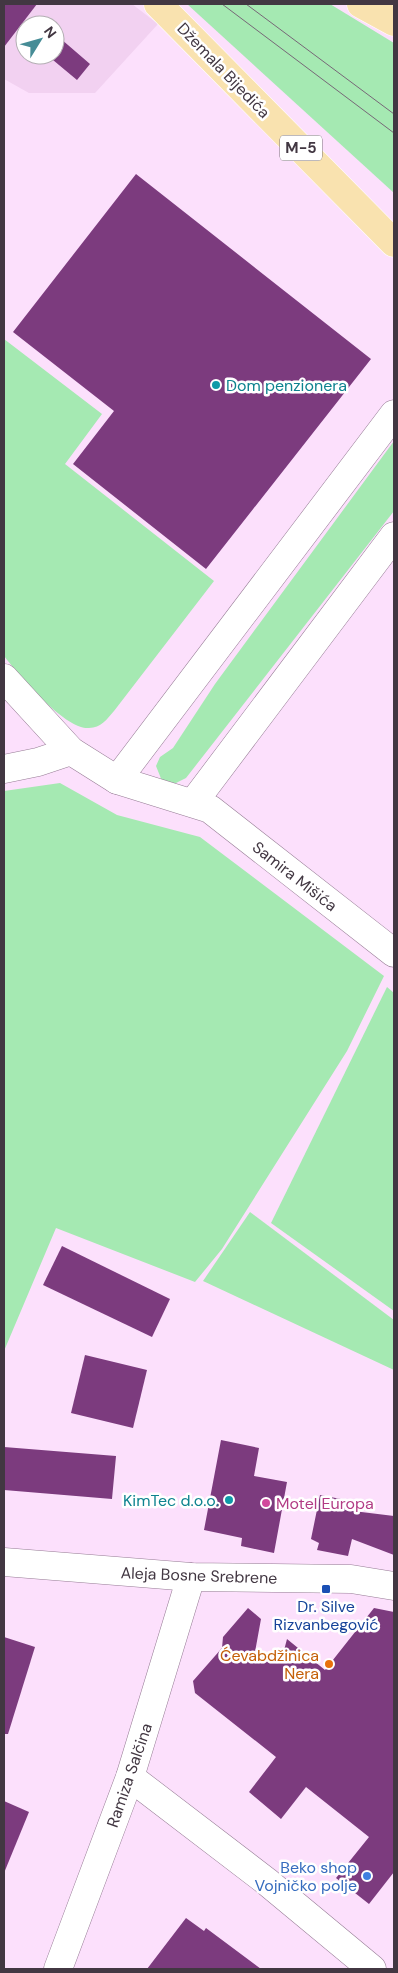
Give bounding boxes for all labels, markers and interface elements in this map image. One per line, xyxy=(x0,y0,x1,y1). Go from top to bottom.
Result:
north arrow xyxy=(15,15,65,65)
street label: Džemala Bijedića xyxy=(173,18,275,123)
text: N xyxy=(40,23,61,42)
road number: M-5 xyxy=(280,136,322,160)
place label: Dom penzionera xyxy=(226,375,347,396)
marker: Dom penzionera xyxy=(210,379,222,391)
street label: Samira Mišića xyxy=(248,837,341,916)
place label: KimTec d.o.o. xyxy=(123,1490,219,1511)
place label: Motel Europa xyxy=(276,1493,374,1514)
marker: KimTec d.o.o. xyxy=(223,1494,235,1506)
marker: Motel Europa xyxy=(260,1497,272,1509)
street label: Aleja Bosne Srebrene xyxy=(120,1562,278,1589)
marker: Dr. Silve Rizvanbegović xyxy=(320,1583,332,1595)
place label: Dr. Silve Rizvanbegović xyxy=(274,1596,378,1635)
place label: Ćevabdžinica Nera xyxy=(220,1645,319,1684)
marker: Ćevabdžinica Nera xyxy=(323,1658,335,1670)
street label: Ramiza Salčina xyxy=(102,1720,157,1830)
place label: Beko shop Vojničko polje xyxy=(255,1857,357,1896)
marker: Beko shop Vojničko polje xyxy=(361,1870,373,1882)

